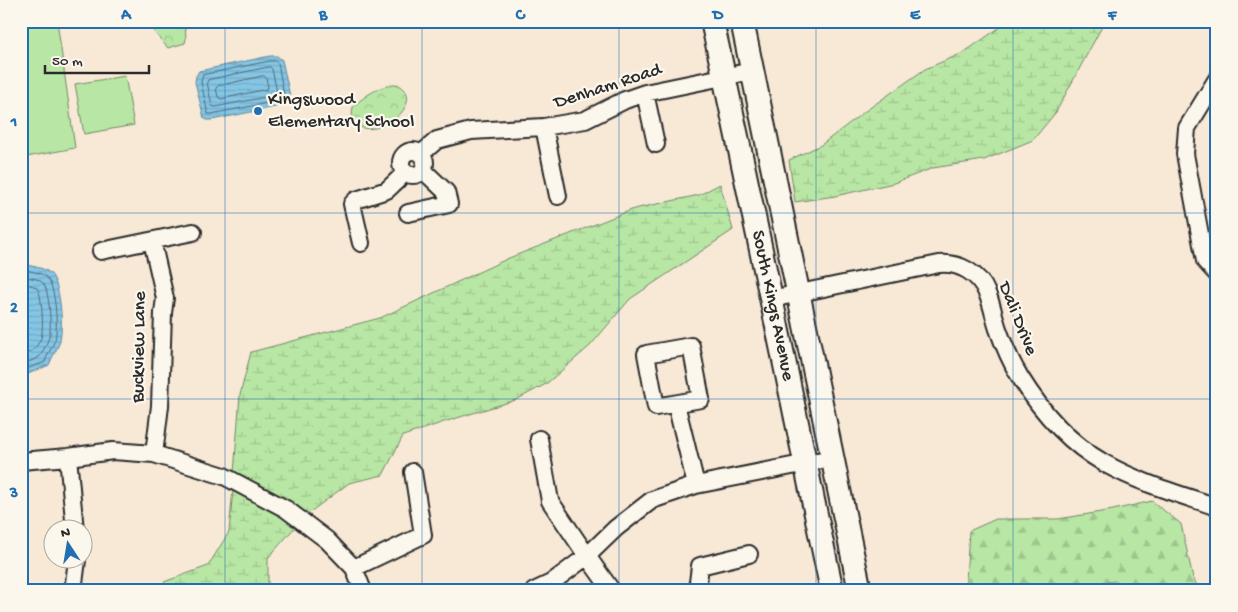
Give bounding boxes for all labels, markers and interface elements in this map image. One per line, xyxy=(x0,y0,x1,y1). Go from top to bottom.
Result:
text: A xyxy=(120,7,132,26)
text: B xyxy=(318,7,328,26)
text: C xyxy=(515,7,526,26)
text: D xyxy=(711,7,724,26)
text: E xyxy=(910,7,921,26)
text: F xyxy=(1107,7,1118,26)
scale bar xyxy=(45,42,149,74)
text: 50 m xyxy=(52,53,83,71)
street label: Denham Road xyxy=(550,58,666,116)
place label: Kingswood Elementary School xyxy=(268,89,414,134)
marker: Kingswood Elementary School xyxy=(252,105,264,117)
text: 1 xyxy=(10,114,17,133)
street label: South Kings Avenue xyxy=(746,228,800,383)
street label: Dali Drive xyxy=(991,277,1042,359)
street label: Buckview Lane xyxy=(128,291,152,404)
text: 2 xyxy=(10,300,18,319)
text: 3 xyxy=(9,485,18,504)
north arrow xyxy=(42,520,92,570)
text: N xyxy=(60,524,72,543)

